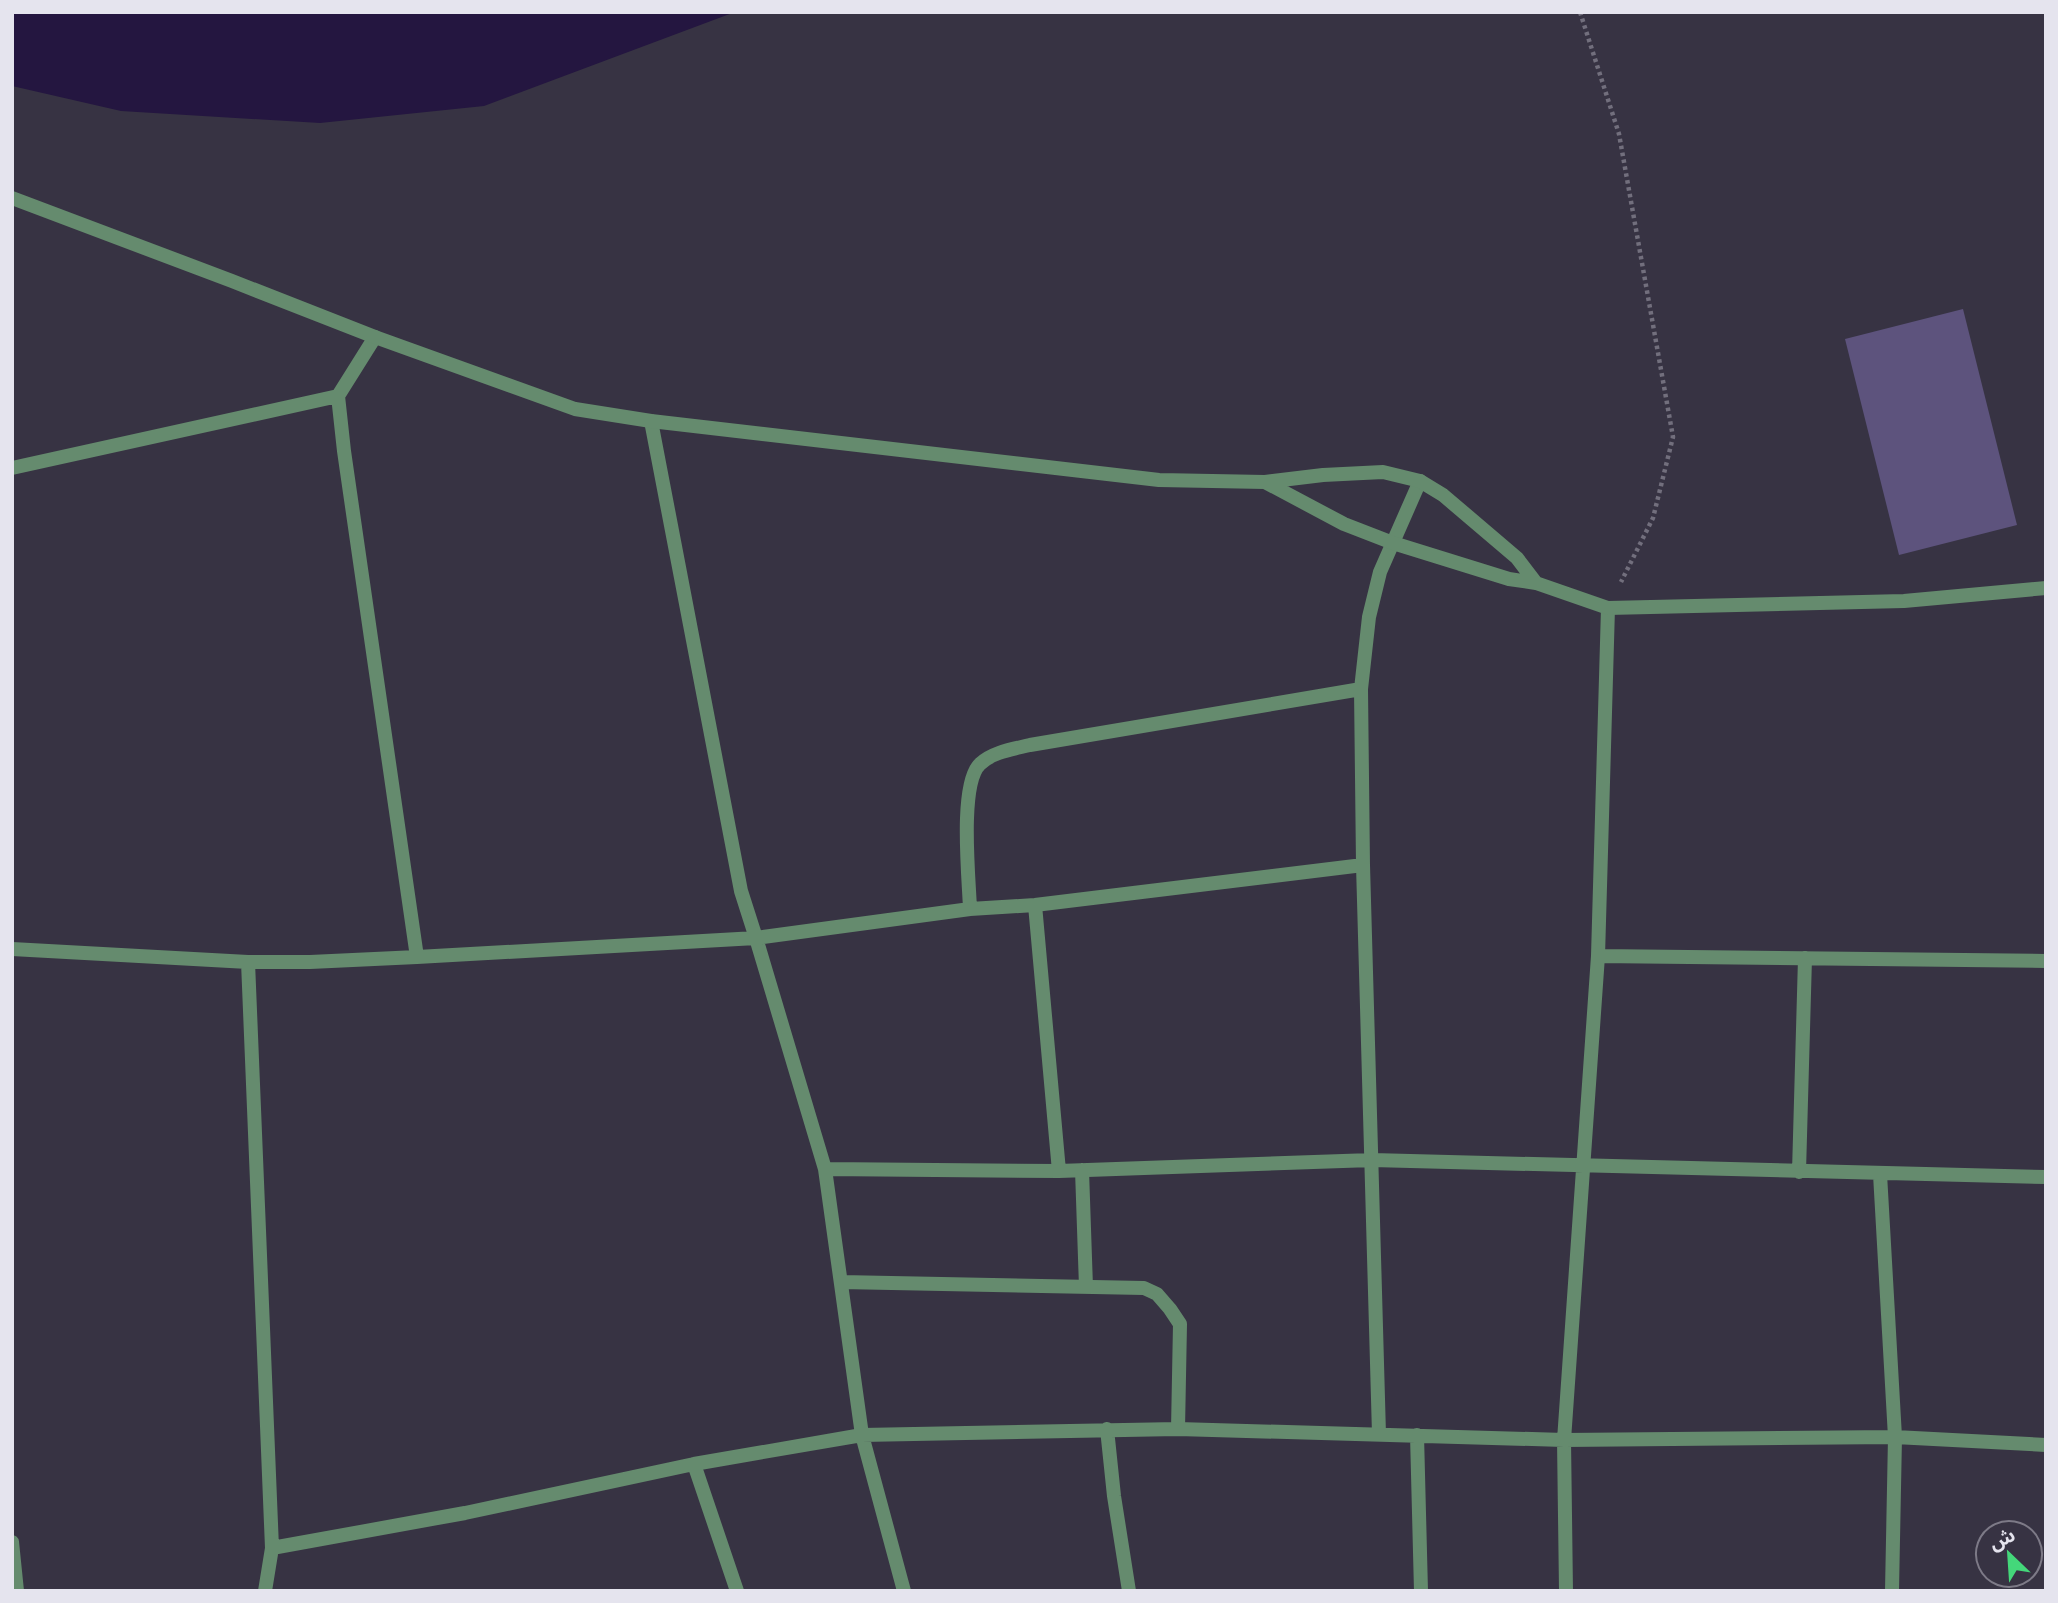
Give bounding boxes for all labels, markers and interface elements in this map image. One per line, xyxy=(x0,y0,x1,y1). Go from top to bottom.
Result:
north arrow xyxy=(1974,1519,2044,1589)
text: ش xyxy=(1985,1521,2019,1556)

